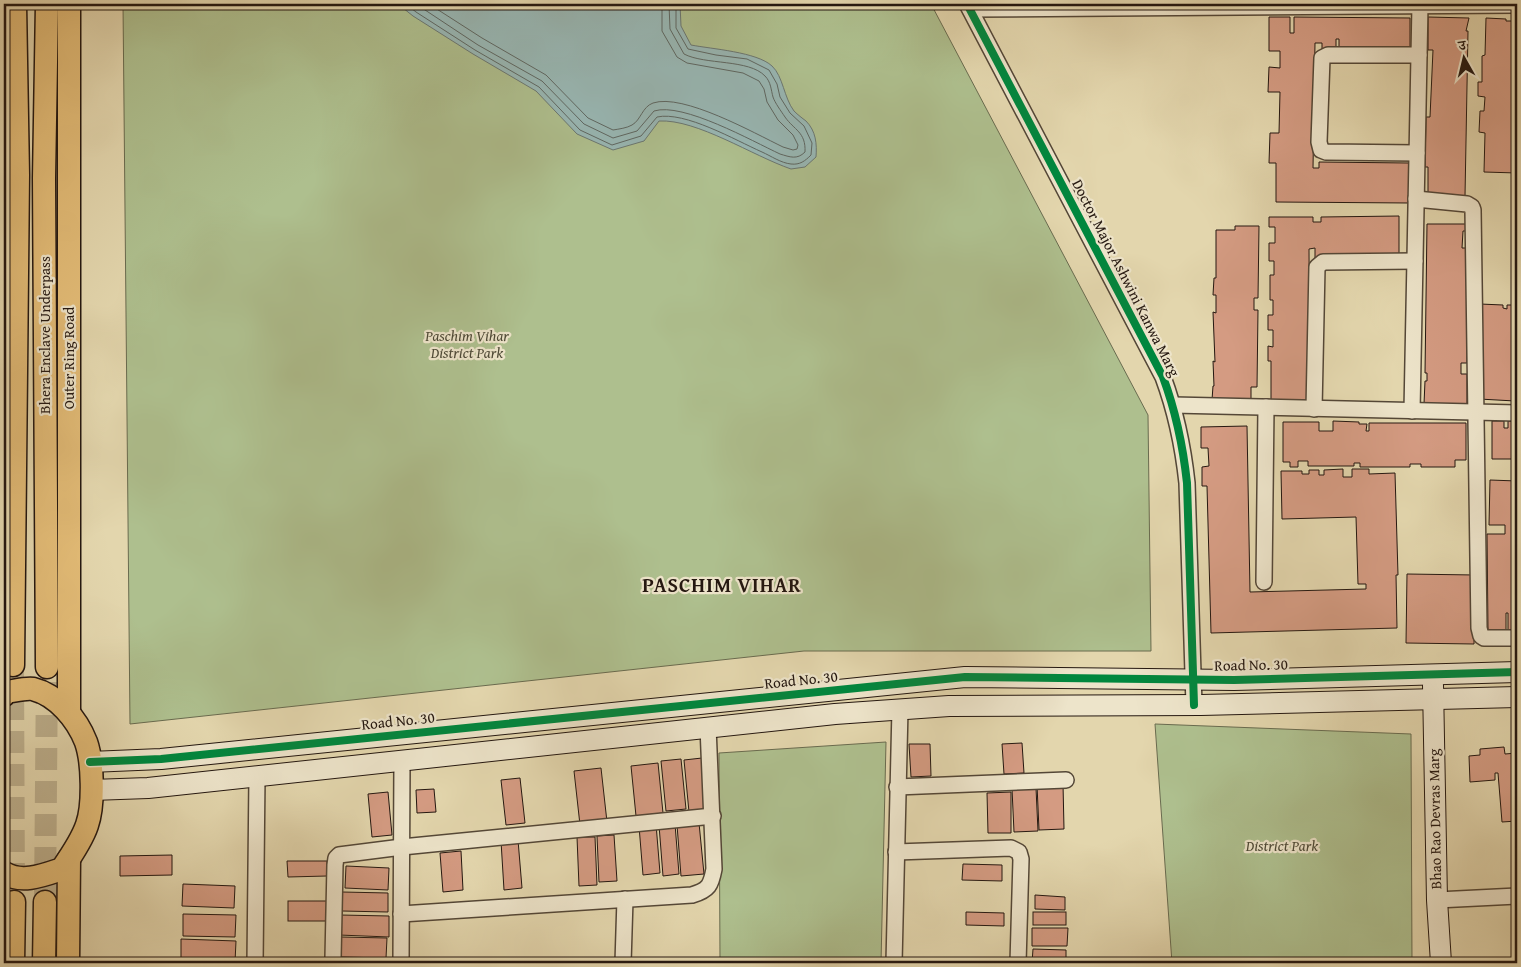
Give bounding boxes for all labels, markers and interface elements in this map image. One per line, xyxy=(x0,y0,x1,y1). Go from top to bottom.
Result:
north arrow xyxy=(1438,32,1488,82)
text: उ xyxy=(1456,35,1468,56)
street label: Doctor Major Ashwini Kanwa Marg xyxy=(1067,175,1186,381)
street label: Bhera Enclave Underpass xyxy=(34,256,55,414)
street label: Outer Ring Road xyxy=(58,307,79,409)
park label: Paschim Vihar District Park xyxy=(424,325,509,363)
district label: PASCHIM VIHAR xyxy=(642,570,802,599)
street label: Road No. 30 xyxy=(1214,653,1288,676)
street label: Road No. 30 xyxy=(763,665,839,694)
street label: Road No. 30 xyxy=(360,706,436,735)
street label: Bhao Rao Devras Marg xyxy=(1423,748,1446,890)
park label: District Park xyxy=(1245,835,1318,856)

